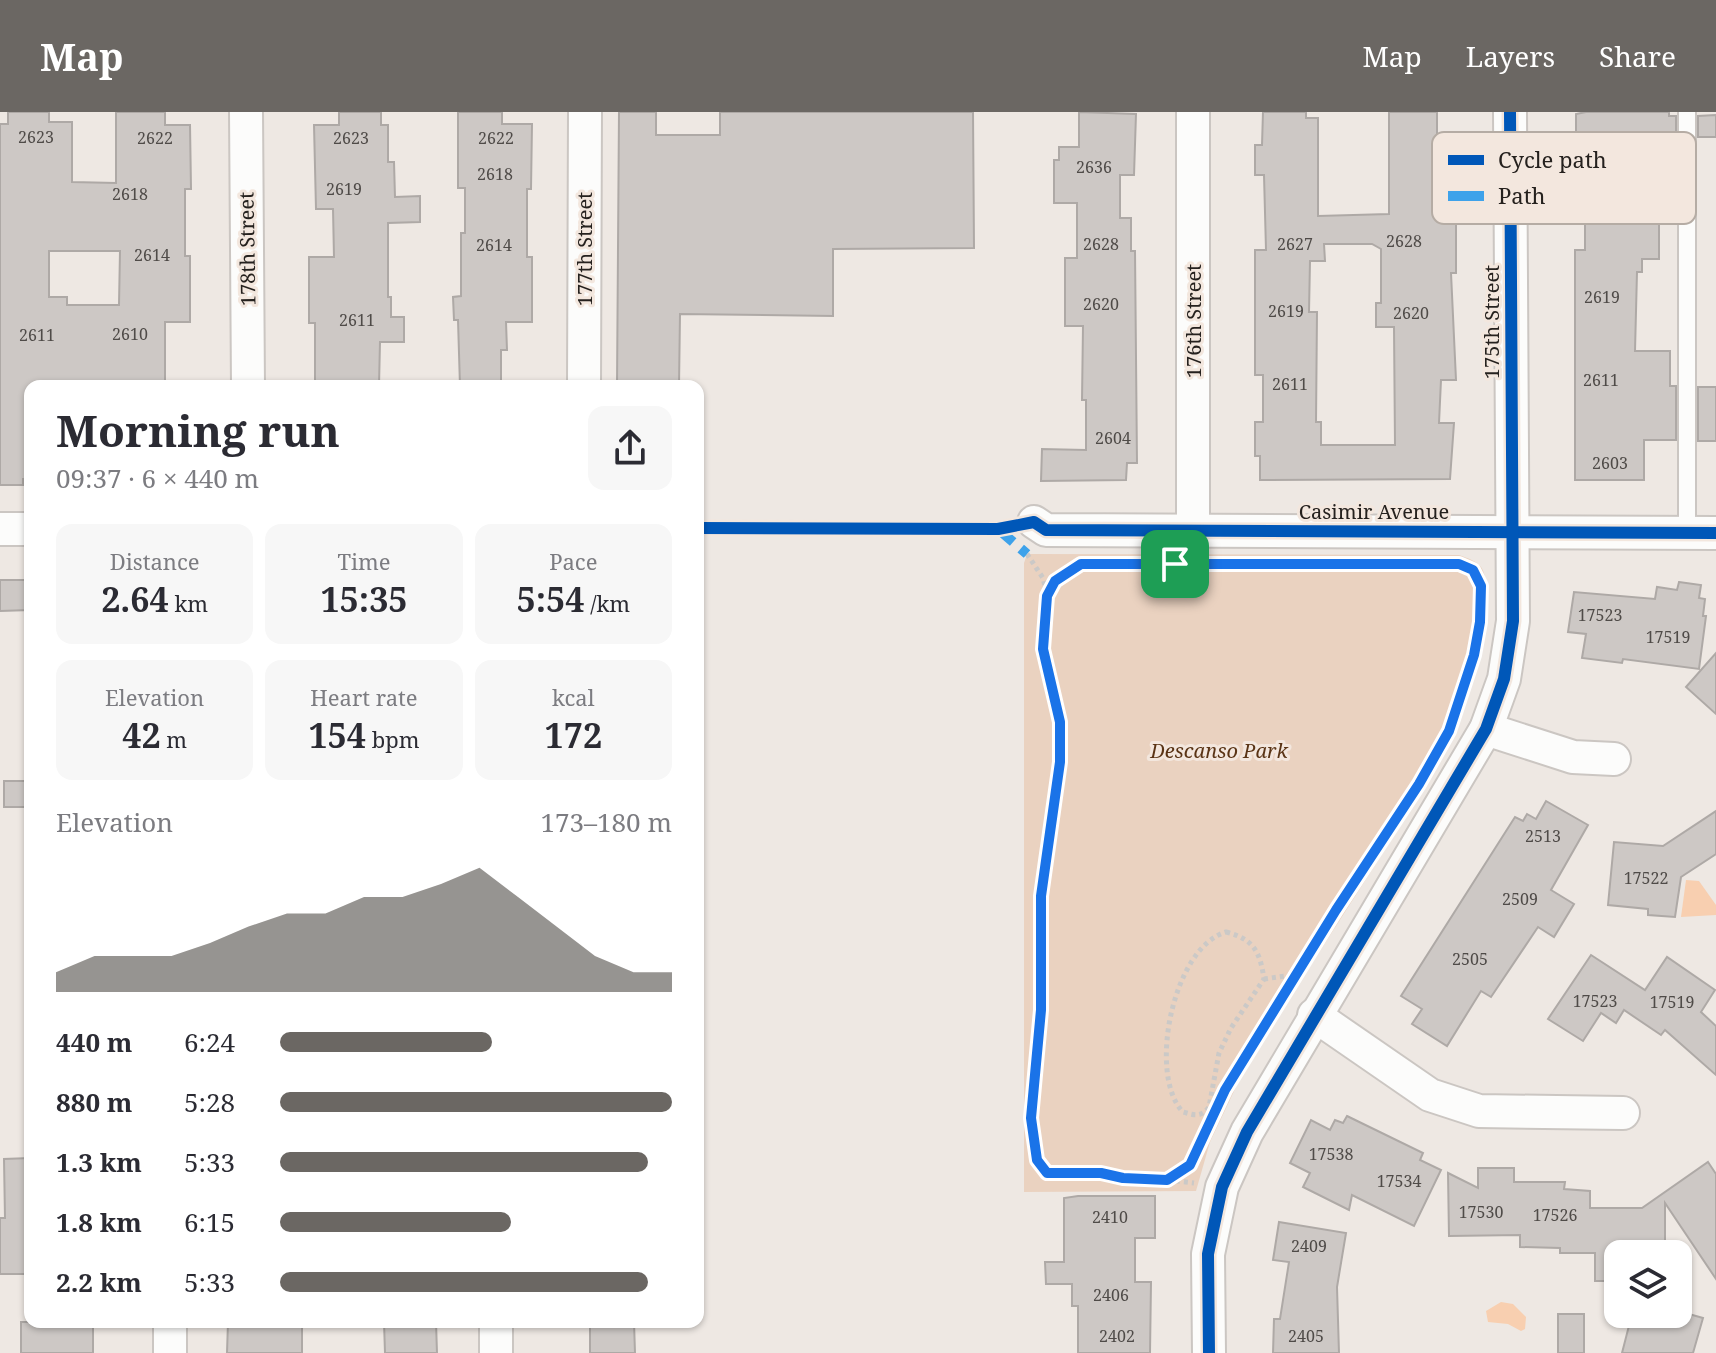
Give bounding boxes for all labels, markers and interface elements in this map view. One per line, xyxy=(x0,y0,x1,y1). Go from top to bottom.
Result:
text: Map xyxy=(40,30,124,82)
text: Map xyxy=(1363,37,1422,75)
text: Layers xyxy=(1466,37,1555,75)
text: Share xyxy=(1599,37,1676,75)
house number: 2623 xyxy=(18,126,54,148)
house number: 2622 xyxy=(137,127,173,149)
house number: 2623 xyxy=(333,127,369,149)
house number: 2622 xyxy=(478,127,514,149)
legend xyxy=(1432,132,1696,224)
text: Cycle path xyxy=(1498,144,1607,174)
house number: 2636 xyxy=(1076,156,1112,178)
house number: 2618 xyxy=(477,163,513,185)
house number: 2619 xyxy=(326,178,362,200)
text: Path xyxy=(1498,180,1545,210)
house number: 2618 xyxy=(112,183,148,205)
street label: 178th Street xyxy=(233,192,261,306)
street label: 177th Street xyxy=(571,192,598,306)
house number: 2628 xyxy=(1386,230,1422,252)
house number: 2628 xyxy=(1083,233,1119,255)
house number: 2627 xyxy=(1277,233,1313,255)
house number: 2614 xyxy=(476,234,512,256)
house number: 2614 xyxy=(134,244,170,266)
street label: 176th Street xyxy=(1180,264,1207,378)
street label: 175th Street xyxy=(1478,265,1505,379)
house number: 2619 xyxy=(1584,286,1620,308)
house number: 2620 xyxy=(1083,293,1119,315)
house number: 2619 xyxy=(1268,300,1304,322)
house number: 2620 xyxy=(1393,302,1429,324)
house number: 2611 xyxy=(339,309,375,331)
house number: 2610 xyxy=(112,323,148,345)
house number: 2611 xyxy=(19,324,55,346)
house number: 2611 xyxy=(1583,369,1619,391)
house number: 2611 xyxy=(1272,373,1308,395)
text: Morning run xyxy=(56,400,340,460)
button: share xyxy=(588,406,672,490)
house number: 2604 xyxy=(1095,427,1131,449)
house number: 2603 xyxy=(1592,452,1628,474)
text: 09:37 · 6 × 440 m xyxy=(56,460,259,496)
street label: Casimir Avenue xyxy=(1299,498,1449,525)
pin xyxy=(1141,530,1209,598)
icon: arrive xyxy=(1153,542,1197,586)
text: Distance xyxy=(110,546,200,576)
text: Time xyxy=(337,546,391,576)
text: Pace xyxy=(549,546,597,576)
text: 2.64 xyxy=(101,576,169,622)
text: 15:35 xyxy=(320,576,408,622)
text: 5:54 xyxy=(516,576,584,622)
text: km xyxy=(169,588,208,618)
text: /km xyxy=(584,588,630,618)
house number: 17523 xyxy=(1578,604,1622,626)
house number: 17519 xyxy=(1646,626,1690,648)
text: Elevation xyxy=(105,682,204,712)
text: Heart rate xyxy=(310,682,418,712)
text: kcal xyxy=(552,682,595,712)
text: 42 xyxy=(122,712,161,758)
text: 154 xyxy=(308,712,366,758)
text: 172 xyxy=(545,712,602,758)
text: m xyxy=(161,724,187,754)
text: bpm xyxy=(366,724,420,754)
park label: Descanso Park xyxy=(1149,737,1288,764)
text: Elevation xyxy=(56,804,173,840)
text: 173–180 m xyxy=(540,804,672,840)
house number: 2513 xyxy=(1525,825,1561,847)
house number: 17522 xyxy=(1624,867,1668,889)
house number: 2509 xyxy=(1502,888,1538,910)
house number: 2505 xyxy=(1452,948,1488,970)
house number: 17523 xyxy=(1573,990,1617,1012)
house number: 17519 xyxy=(1650,991,1694,1013)
text: 440 m xyxy=(56,1024,132,1060)
text: 6:24 xyxy=(184,1024,235,1060)
text: 880 m xyxy=(56,1084,132,1120)
text: 5:28 xyxy=(184,1084,235,1120)
house number: 17538 xyxy=(1309,1143,1353,1165)
text: 1.3 km xyxy=(56,1144,142,1180)
text: 5:33 xyxy=(184,1144,235,1180)
house number: 17534 xyxy=(1377,1170,1421,1192)
house number: 17530 xyxy=(1459,1201,1503,1223)
text: 1.8 km xyxy=(56,1204,142,1240)
text: 6:15 xyxy=(184,1204,235,1240)
house number: 17526 xyxy=(1533,1204,1577,1226)
house number: 2410 xyxy=(1092,1206,1128,1228)
house number: 2409 xyxy=(1291,1235,1327,1257)
map controls xyxy=(1604,1240,1692,1328)
button: layers xyxy=(1604,1240,1692,1328)
text: 2.2 km xyxy=(56,1264,142,1300)
text: 5:33 xyxy=(184,1264,235,1300)
house number: 2406 xyxy=(1093,1284,1129,1306)
house number: 2402 xyxy=(1099,1325,1135,1347)
house number: 2405 xyxy=(1288,1325,1324,1347)

